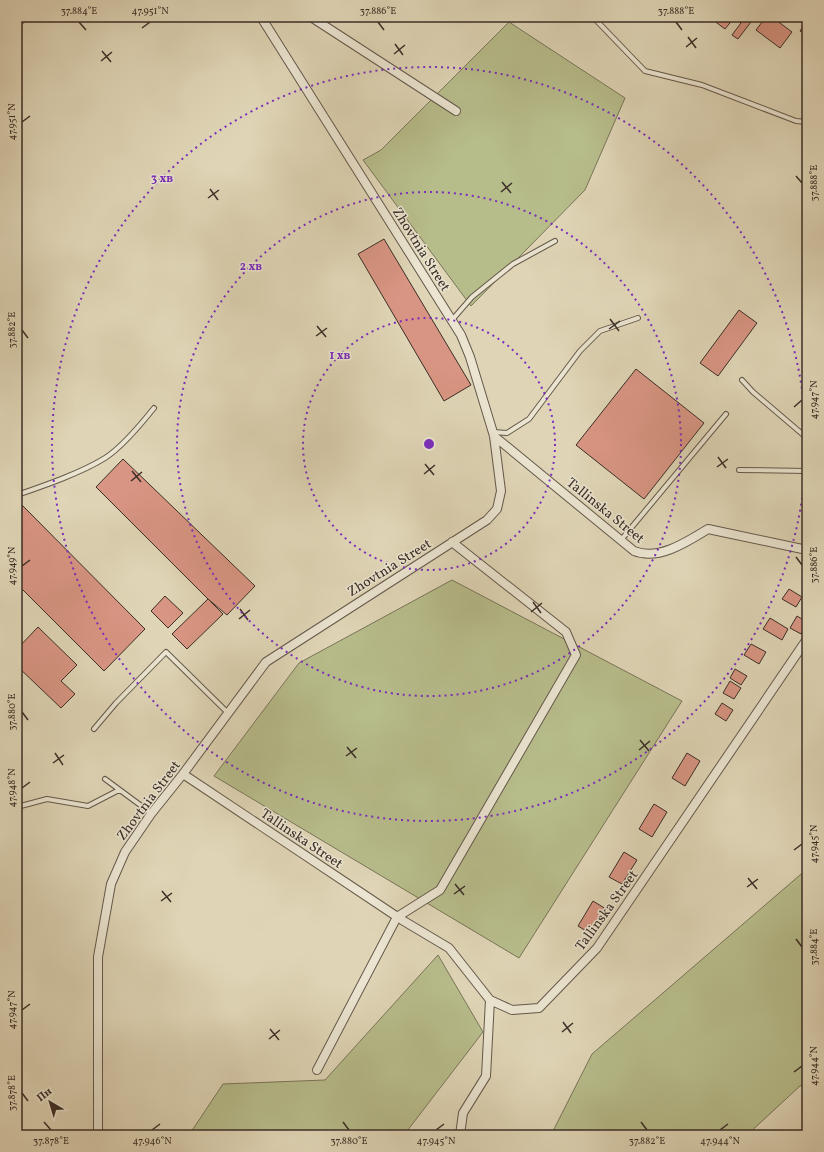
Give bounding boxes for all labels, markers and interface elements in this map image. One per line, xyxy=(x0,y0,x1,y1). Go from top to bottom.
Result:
text: 37.884°E xyxy=(61,4,97,18)
text: 47.951°N xyxy=(131,4,169,18)
text: 37.886°E xyxy=(360,4,396,18)
text: 37.888°E xyxy=(658,4,694,18)
text: 47.951°N xyxy=(5,103,19,141)
text: 37.888°E xyxy=(807,165,821,201)
text: 3 хв xyxy=(151,171,173,187)
street label: Zhovtnia Street xyxy=(387,204,454,296)
text: 2 хв xyxy=(240,259,262,275)
text: 37.882°E xyxy=(5,312,19,348)
text: 1 хв xyxy=(330,348,351,364)
text: 47.947°N xyxy=(807,380,821,420)
centre of rings xyxy=(422,437,436,451)
street label: Tallinska Street xyxy=(562,474,648,549)
street label: Zhovtnia Street xyxy=(344,535,436,602)
text: 47.949°N xyxy=(5,546,19,585)
text: 37.886°E xyxy=(807,547,821,583)
text: 37.880°E xyxy=(5,693,19,731)
street label: Zhovtnia Street xyxy=(113,757,186,845)
text: 47.948°N xyxy=(5,768,19,808)
street label: Tallinska Street xyxy=(256,805,346,874)
text: 47.945°N xyxy=(807,824,821,863)
street label: Tallinska Street xyxy=(572,867,643,955)
text: 37.884°E xyxy=(807,929,821,965)
text: 47.947°N xyxy=(5,990,19,1030)
text: 47.944°N xyxy=(807,1045,821,1086)
text: 37.878°E xyxy=(5,1075,19,1111)
north arrow xyxy=(30,1082,70,1122)
text: Пн xyxy=(34,1085,56,1106)
text: 37.878°E xyxy=(33,1134,69,1148)
text: 47.946°N xyxy=(132,1134,172,1148)
text: 37.880°E xyxy=(330,1134,368,1148)
text: 47.945°N xyxy=(417,1134,456,1148)
text: 37.882°E xyxy=(629,1134,665,1148)
text: 47.944°N xyxy=(700,1134,741,1148)

